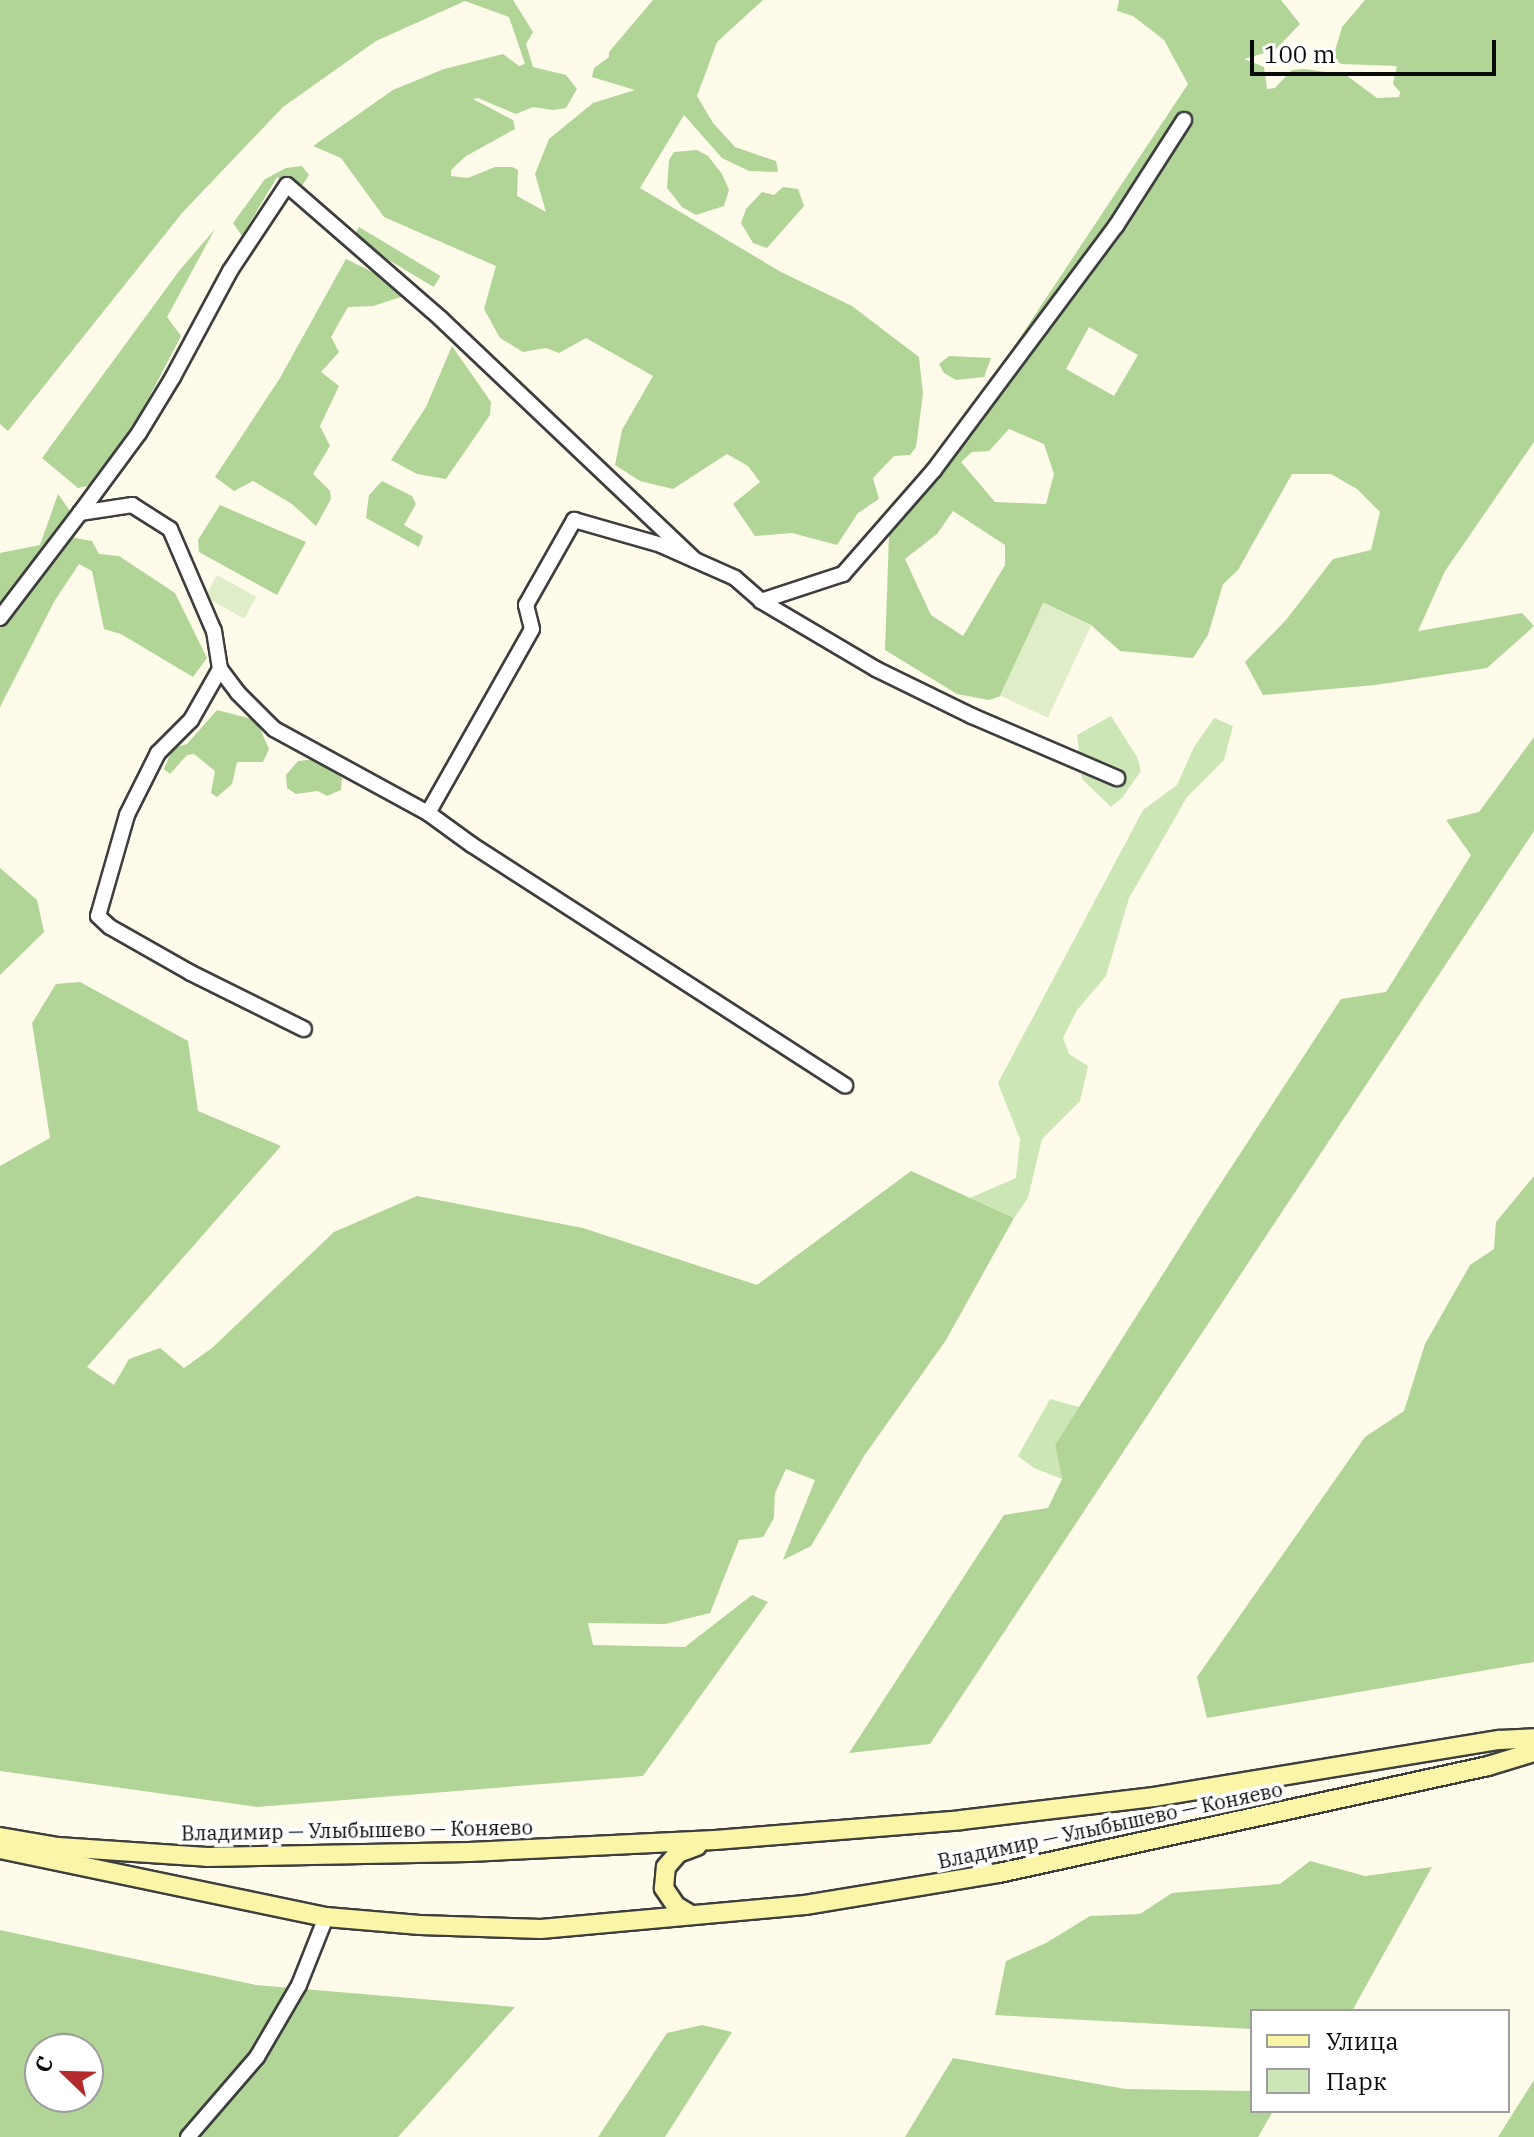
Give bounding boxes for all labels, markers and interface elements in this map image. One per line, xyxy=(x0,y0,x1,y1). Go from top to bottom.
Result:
scale bar xyxy=(1254,24,1500,74)
text: 100 m xyxy=(1264,38,1336,70)
street label: Владимир — Улыбышево — Коняево xyxy=(936,1777,1284,1873)
street label: Владимир — Улыбышево — Коняево xyxy=(181,1815,533,1845)
legend xyxy=(1250,2009,1510,2113)
text: Улица xyxy=(1326,2025,1399,2057)
north arrow xyxy=(24,2033,104,2113)
text: С xyxy=(27,2052,59,2077)
text: Парк xyxy=(1326,2065,1387,2097)

